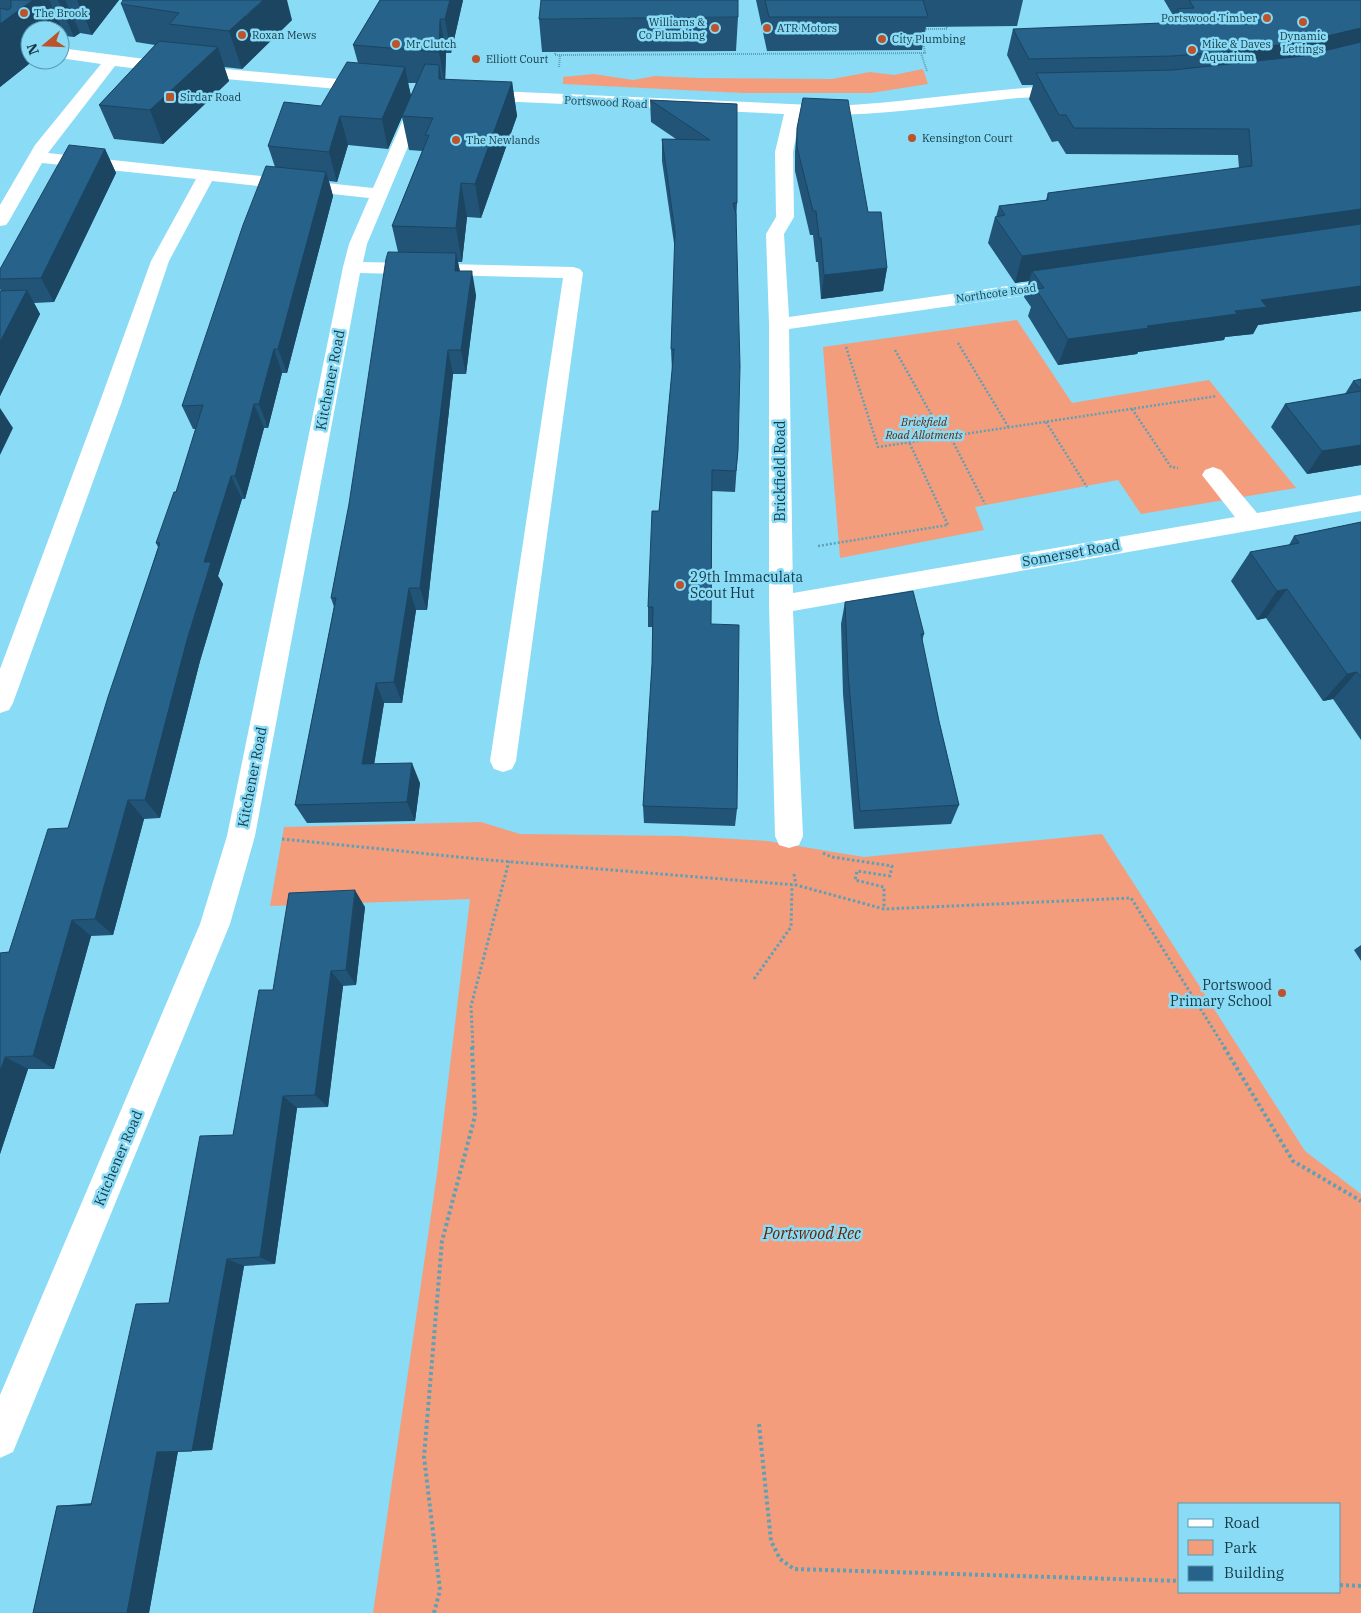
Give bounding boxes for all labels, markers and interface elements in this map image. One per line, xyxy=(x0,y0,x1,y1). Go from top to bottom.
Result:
place label: The Brook xyxy=(34,6,88,20)
marker: The Brook xyxy=(18,7,30,19)
place label: Portswood Timber xyxy=(1161,11,1257,25)
marker: Portswood Timber xyxy=(1261,12,1273,24)
place label: Williams & Co Plumbing xyxy=(639,15,705,42)
marker: Dynamic Lettings xyxy=(1297,16,1309,28)
north arrow xyxy=(20,20,70,70)
place label: ATR Motors xyxy=(777,21,837,35)
marker: Williams & Co Plumbing xyxy=(709,22,721,34)
marker: ATR Motors xyxy=(761,22,773,34)
place label: Roxan Mews xyxy=(252,28,316,42)
marker: Roxan Mews xyxy=(236,29,248,41)
place label: Dynamic Lettings xyxy=(1280,29,1326,56)
place label: City Plumbing xyxy=(892,32,965,46)
marker: City Plumbing xyxy=(876,33,888,45)
place label: Mr Clutch xyxy=(406,37,457,51)
place label: Mike & Daves Aquarium xyxy=(1202,37,1271,64)
marker: Mr Clutch xyxy=(390,38,402,50)
text: N xyxy=(22,41,43,57)
marker: Mike & Daves Aquarium xyxy=(1186,44,1198,56)
place label: Elliott Court xyxy=(486,52,549,66)
marker: Elliott Court xyxy=(470,53,482,65)
place label: Sirdar Road xyxy=(180,90,241,104)
marker: Sirdar Road xyxy=(164,91,176,103)
street label: Portswood Road xyxy=(564,93,648,111)
place label: Kensington Court xyxy=(922,131,1013,145)
marker: Kensington Court xyxy=(906,132,918,144)
place label: The Newlands xyxy=(466,133,540,147)
marker: The Newlands xyxy=(450,134,462,146)
street label: Northcote Road xyxy=(955,280,1037,306)
street label: Kitchener Road xyxy=(311,328,349,432)
park label: Brickfield Road Allotments xyxy=(884,415,964,442)
street label: Brickfield Road xyxy=(771,420,789,522)
street label: Somerset Road xyxy=(1021,535,1122,570)
place label: 29th Immaculata Scout Hut xyxy=(690,568,803,602)
marker: 29th Immaculata Scout Hut xyxy=(674,579,686,591)
street label: Kitchener Road xyxy=(233,725,271,829)
place label: Portswood Primary School xyxy=(1170,976,1272,1010)
marker: Portswood Primary School xyxy=(1276,987,1288,999)
street label: Kitchener Road xyxy=(90,1107,146,1208)
park label: Portswood Rec xyxy=(762,1223,861,1243)
legend xyxy=(1178,1503,1341,1593)
text: Road xyxy=(1224,1513,1260,1532)
text: Park xyxy=(1224,1538,1257,1557)
text: Building xyxy=(1224,1563,1284,1582)

